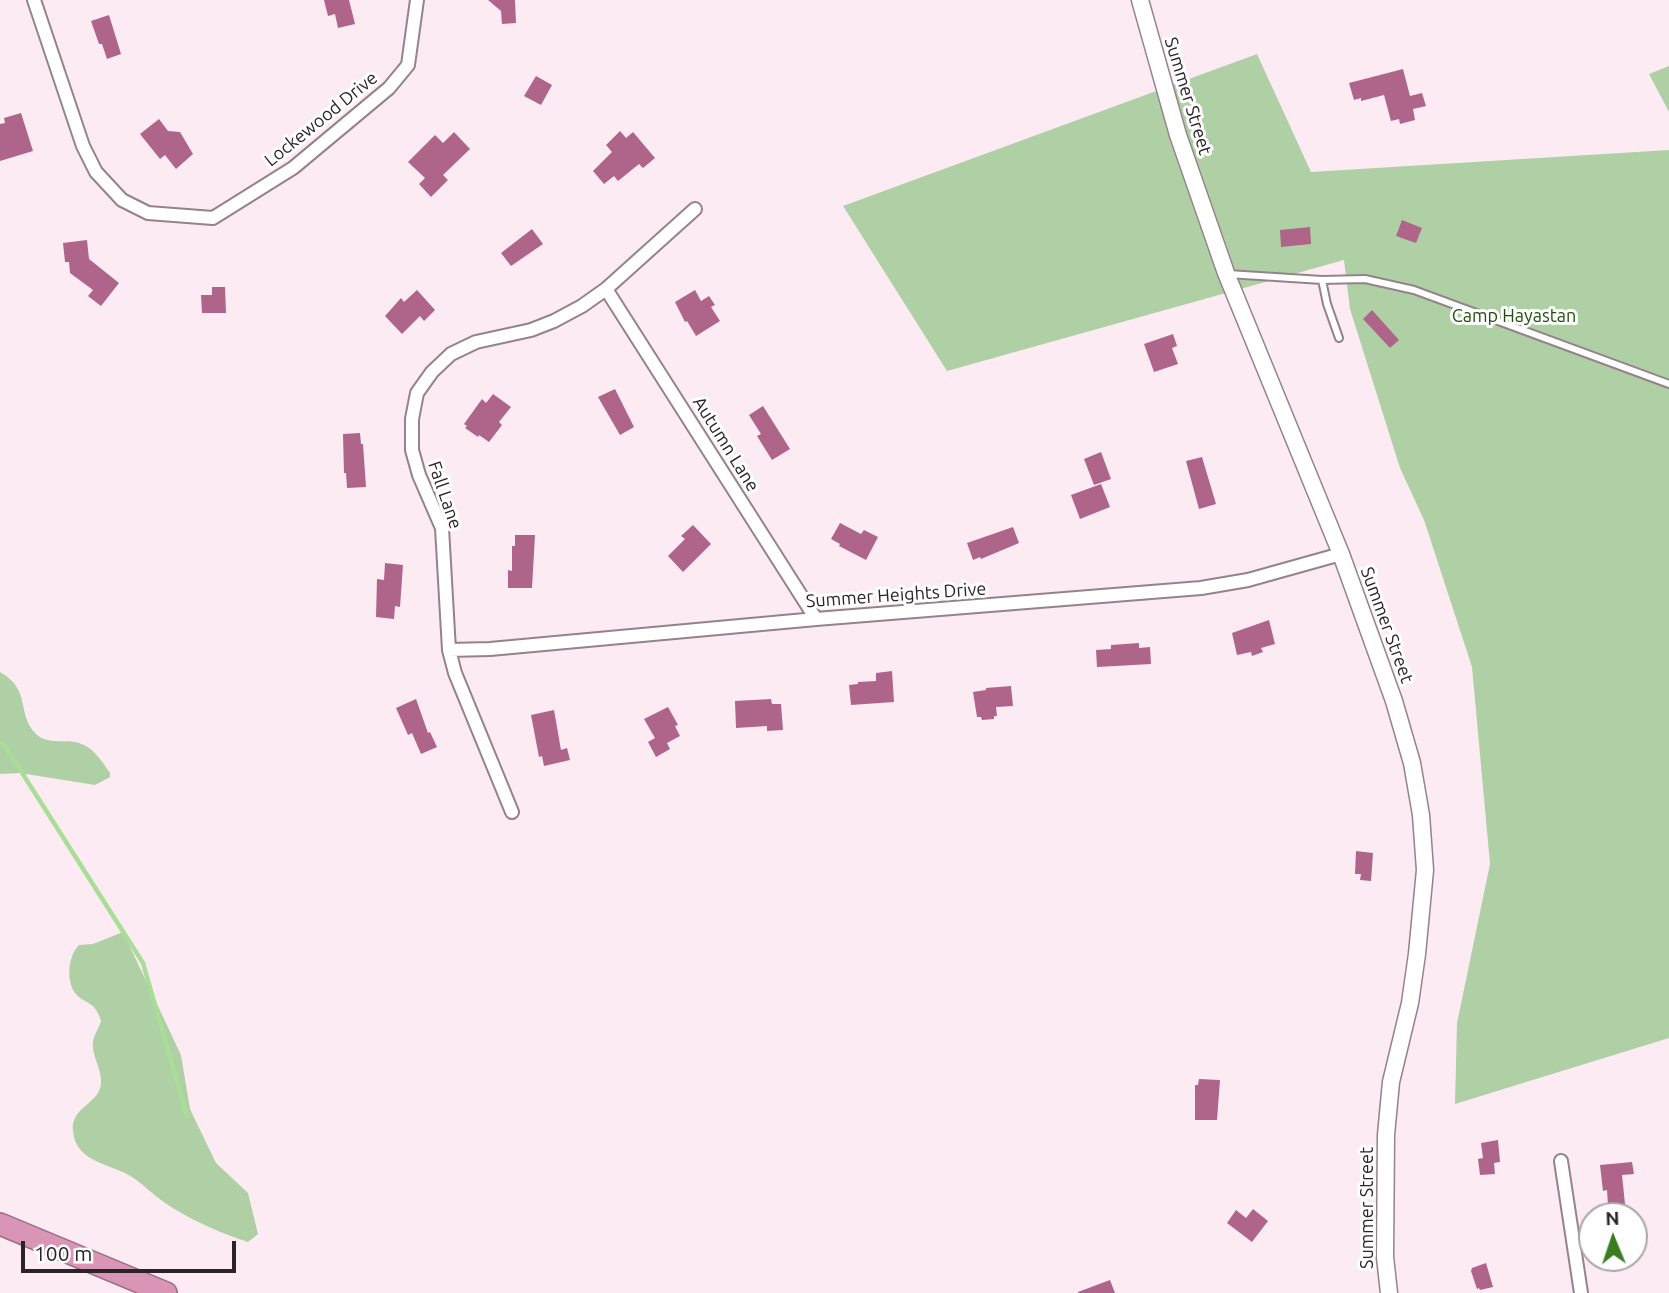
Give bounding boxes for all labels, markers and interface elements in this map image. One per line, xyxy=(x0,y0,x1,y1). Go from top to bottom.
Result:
street label: Summer Street xyxy=(1160,35,1216,157)
street label: Lockewood Drive xyxy=(260,67,382,171)
park label: Camp Hayastan xyxy=(1452,305,1576,327)
street label: Autumn Lane xyxy=(688,393,764,495)
street label: Fall Lane xyxy=(423,458,467,532)
street label: Summer Street xyxy=(1356,564,1418,686)
street label: Summer Heights Drive xyxy=(805,578,987,612)
street label: Summer Street xyxy=(1356,1147,1378,1269)
north arrow xyxy=(1578,1202,1648,1272)
text: N xyxy=(1605,1207,1620,1229)
scale bar xyxy=(24,1226,240,1270)
text: 100 m xyxy=(34,1241,92,1265)

